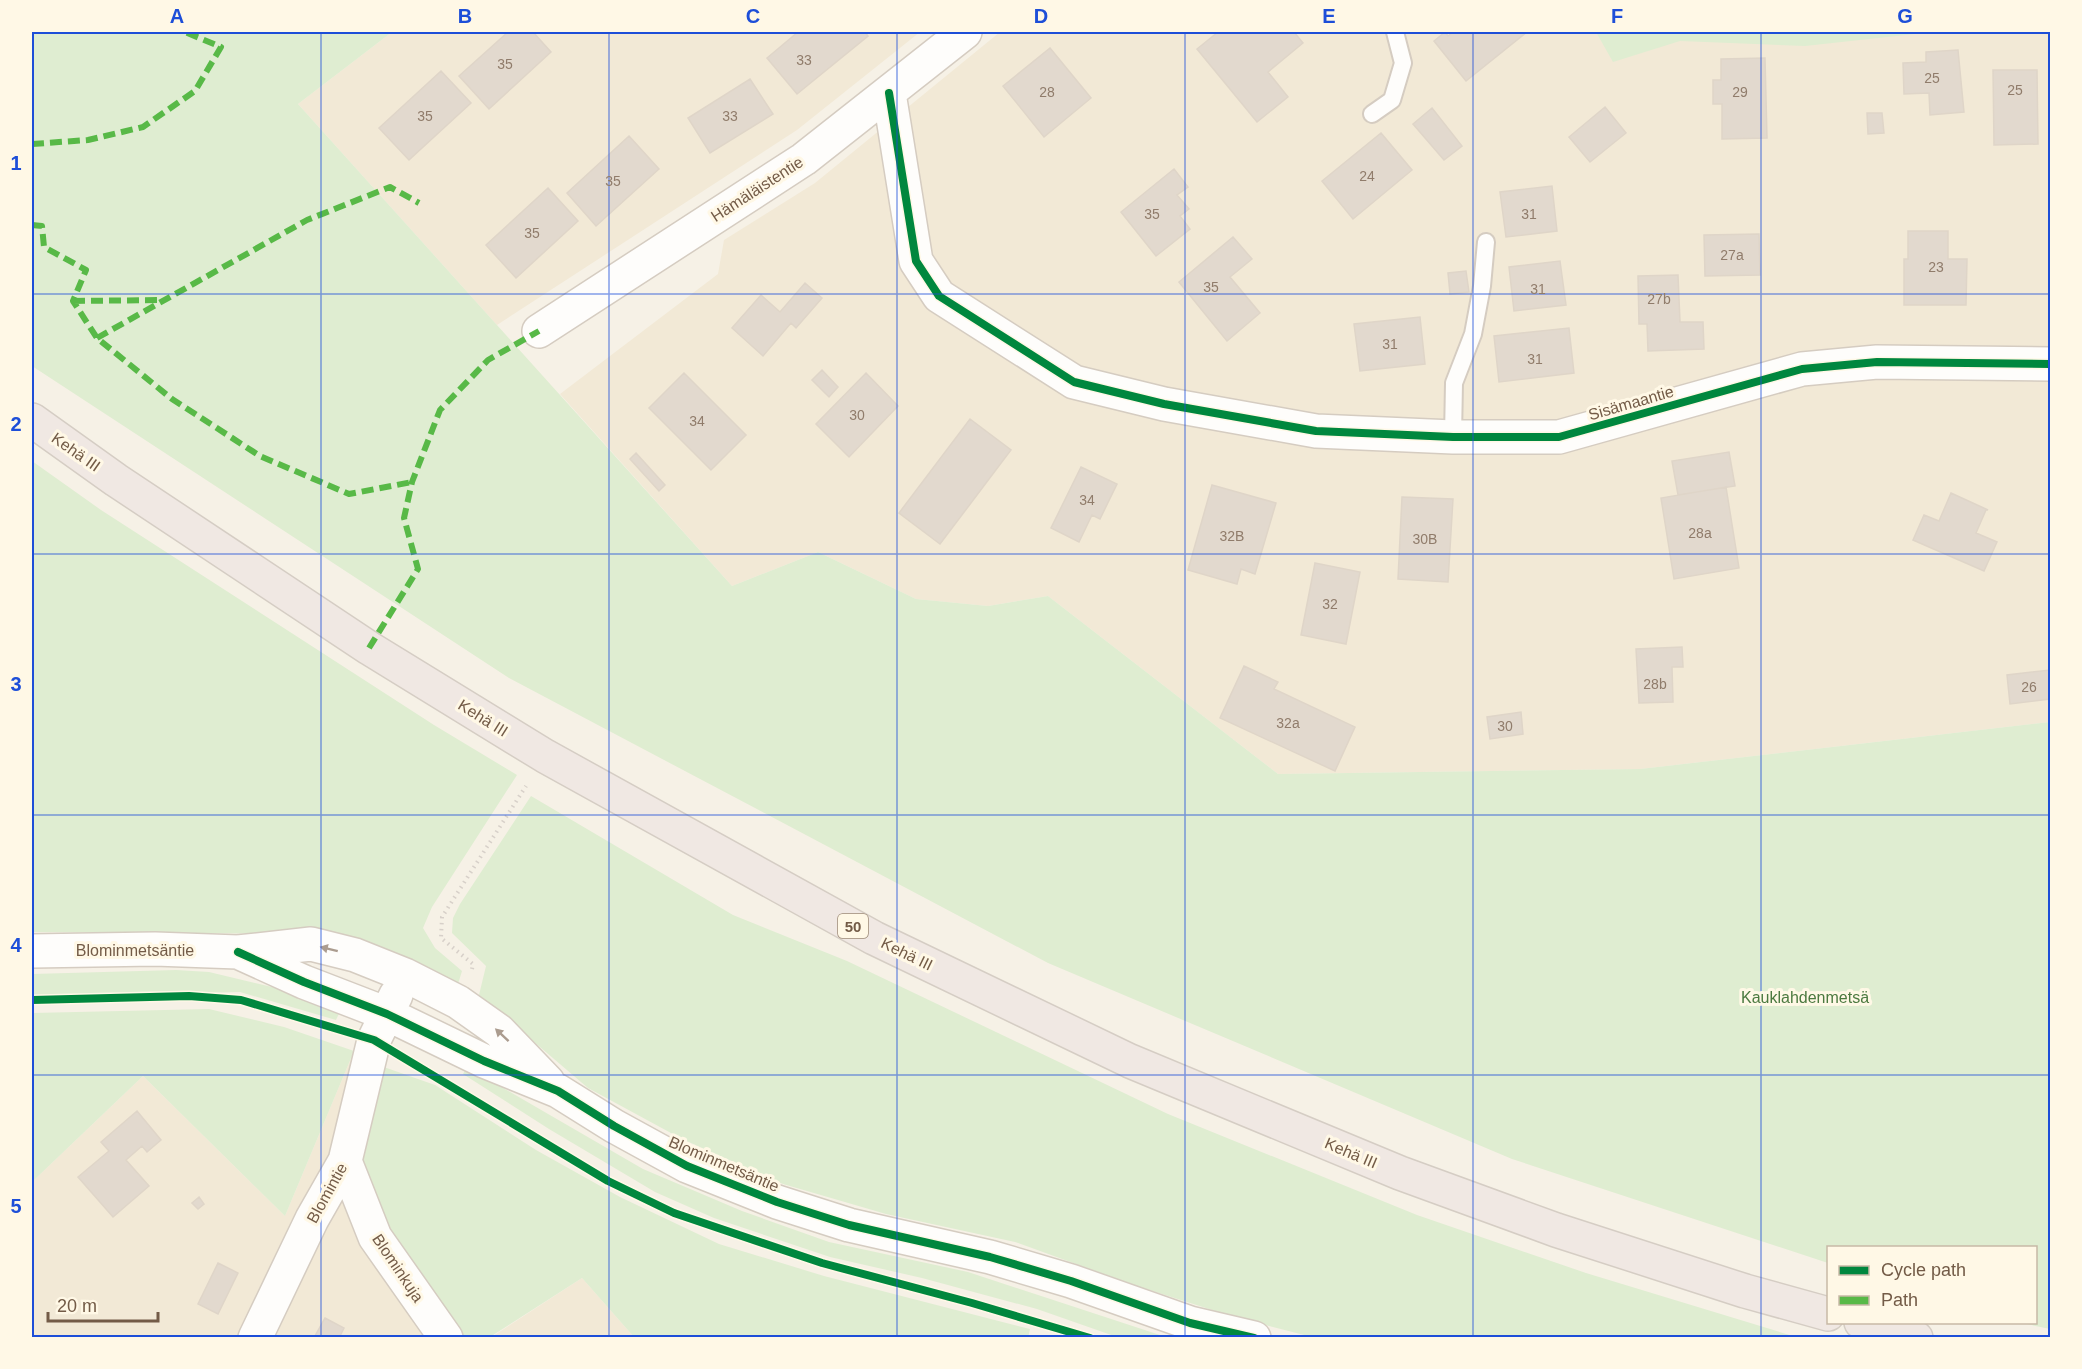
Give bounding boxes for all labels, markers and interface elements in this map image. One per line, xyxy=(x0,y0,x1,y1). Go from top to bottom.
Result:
text: A xyxy=(170,5,184,27)
text: B xyxy=(458,5,472,27)
text: C xyxy=(746,5,760,27)
text: D xyxy=(1034,5,1048,27)
text: E xyxy=(1322,5,1336,27)
text: F xyxy=(1611,5,1623,27)
text: G xyxy=(1897,5,1913,27)
house number: 33 xyxy=(796,52,812,68)
house number: 35 xyxy=(497,56,513,72)
house number: 25 xyxy=(1924,70,1940,86)
house number: 25 xyxy=(2007,82,2023,98)
house number: 28 xyxy=(1039,84,1055,100)
house number: 29 xyxy=(1732,84,1748,100)
house number: 35 xyxy=(417,108,433,124)
house number: 33 xyxy=(722,108,738,124)
text: 1 xyxy=(10,152,22,174)
street label: Hämäläistentie xyxy=(708,153,806,225)
house number: 24 xyxy=(1359,168,1375,184)
house number: 35 xyxy=(605,173,621,189)
house number: 35 xyxy=(1144,206,1160,222)
house number: 31 xyxy=(1521,206,1537,222)
house number: 35 xyxy=(524,225,540,241)
house number: 27a xyxy=(1720,247,1744,263)
house number: 23 xyxy=(1928,259,1944,275)
house number: 35 xyxy=(1203,279,1219,295)
house number: 31 xyxy=(1530,281,1546,297)
house number: 27b xyxy=(1647,291,1671,307)
house number: 31 xyxy=(1382,336,1398,352)
house number: 31 xyxy=(1527,351,1543,367)
street label: Sisämaantie xyxy=(1586,383,1676,423)
house number: 30 xyxy=(849,407,865,423)
text: 2 xyxy=(10,413,22,435)
house number: 34 xyxy=(689,413,705,429)
street label: Kehä III xyxy=(49,429,103,475)
house number: 34 xyxy=(1079,492,1095,508)
house number: 28a xyxy=(1688,525,1712,541)
house number: 32B xyxy=(1220,528,1244,544)
house number: 30B xyxy=(1413,531,1437,547)
house number: 32 xyxy=(1322,596,1338,612)
text: 3 xyxy=(10,673,22,695)
house number: 28b xyxy=(1643,676,1667,692)
house number: 26 xyxy=(2021,679,2037,695)
street label: Kehä III xyxy=(455,696,511,740)
house number: 32a xyxy=(1276,715,1300,731)
house number: 30 xyxy=(1497,718,1513,734)
road number: 50 xyxy=(838,914,868,938)
text: 4 xyxy=(10,934,22,956)
street label: Kehä III xyxy=(878,934,936,974)
street label: Blominmetsäntie xyxy=(76,942,194,959)
one-way arrow xyxy=(320,943,338,953)
park label: Kauklahdenmetsä xyxy=(1741,989,1869,1006)
one-way arrow xyxy=(494,1028,509,1042)
street label: Blominmetsäntie xyxy=(666,1133,782,1195)
street label: Kehä III xyxy=(1322,1134,1380,1172)
street label: Blomintie xyxy=(304,1160,350,1226)
text: 5 xyxy=(10,1195,22,1217)
street label: Blominkuja xyxy=(369,1231,427,1305)
legend xyxy=(1827,1246,2037,1324)
text: Cycle path xyxy=(1881,1260,1966,1280)
scale bar xyxy=(48,1285,158,1323)
text: Path xyxy=(1881,1290,1918,1310)
text: 20 m xyxy=(57,1296,97,1316)

